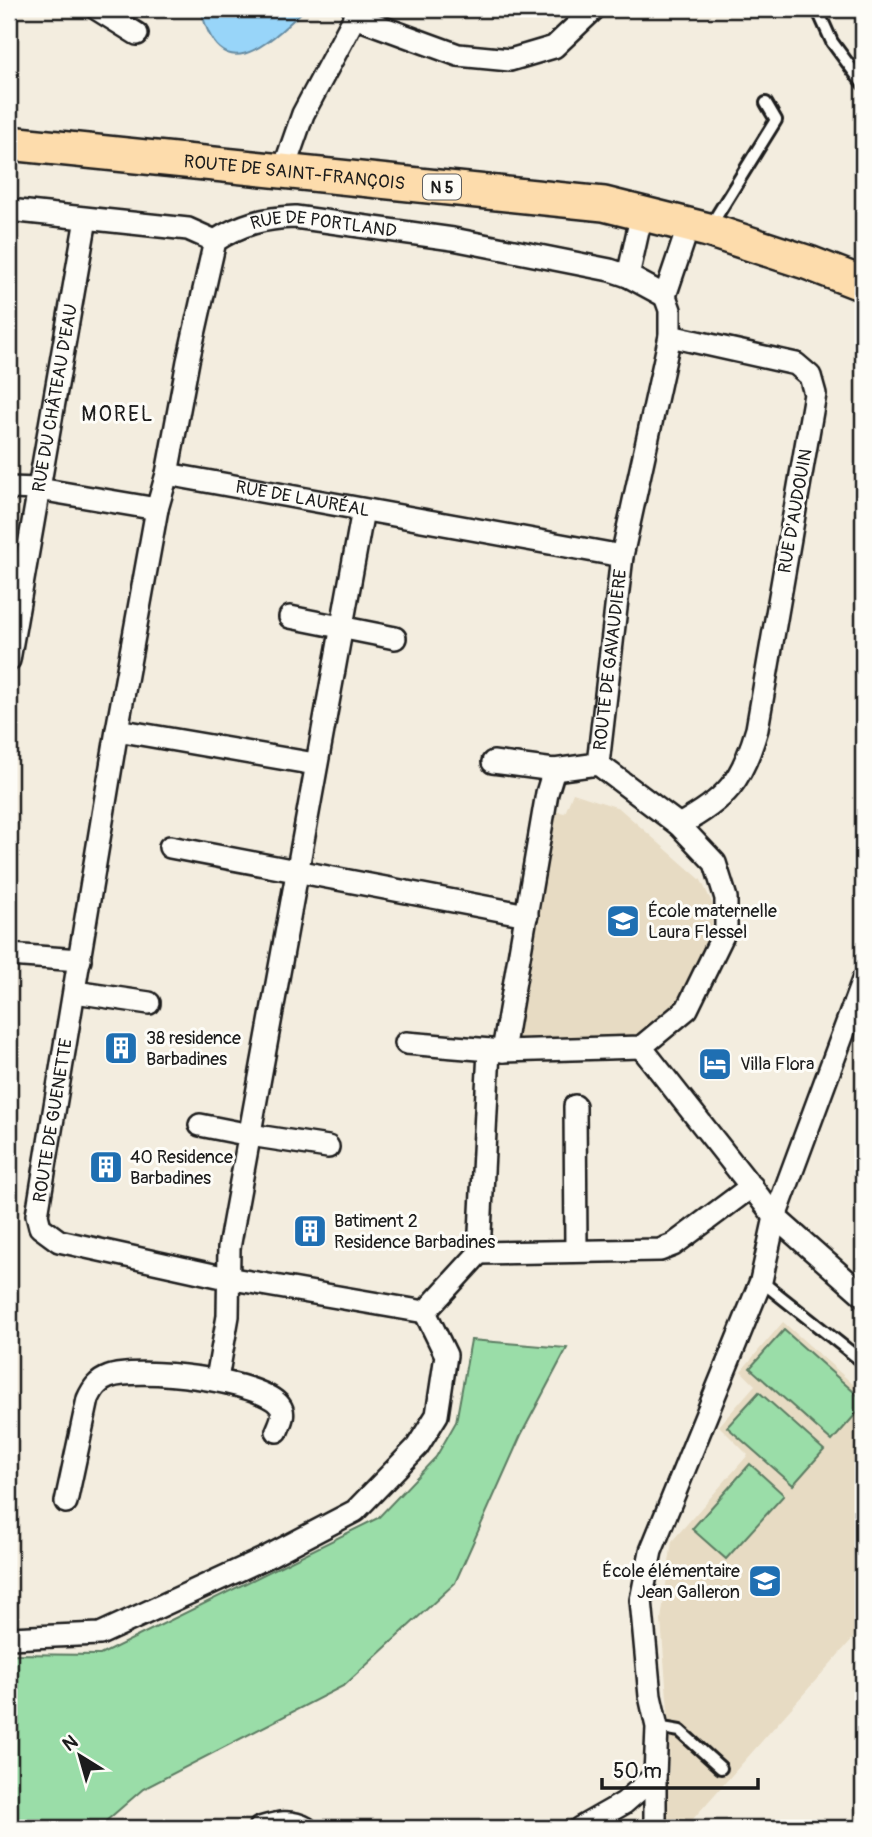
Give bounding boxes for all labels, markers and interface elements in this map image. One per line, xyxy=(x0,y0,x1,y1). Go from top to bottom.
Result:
street label: ROUTE DE SAINT-FRANÇOIS xyxy=(183,150,406,196)
road number: N 5 xyxy=(423,174,461,200)
street label: RUE DE PORTLAND xyxy=(248,206,398,243)
street label: RUE DU CHÂTEAU D'EAU xyxy=(27,302,83,494)
district label: MOREL xyxy=(81,401,155,428)
street label: RUE D'AUDOUIN xyxy=(773,447,818,575)
street label: RUE DE LAURÉAL xyxy=(234,476,372,522)
street label: ROUTE DE GAVAUDIÈRE xyxy=(589,568,632,752)
place label: École maternelle Laura Flessel xyxy=(648,900,777,944)
school or university icon: École maternelle Laura Flessel xyxy=(604,902,642,940)
place label: 38 residence Barbadines xyxy=(146,1027,241,1071)
building icon: 38 residence Barbadines xyxy=(102,1029,140,1067)
street label: ROUTE DE GUENETTE xyxy=(28,1037,78,1204)
hotel icon: Villa Flora xyxy=(696,1045,734,1083)
place label: Villa Flora xyxy=(740,1053,814,1076)
place label: 40 Residence Barbadines xyxy=(130,1146,233,1190)
building icon: 40 Residence Barbadines xyxy=(87,1148,125,1186)
place label: Batiment 2 Residence Barbadines xyxy=(334,1210,495,1254)
building icon: Batiment 2 Residence Barbadines xyxy=(291,1212,329,1250)
place label: École élémentaire Jean Galleron xyxy=(602,1560,740,1604)
school or university icon: École élémentaire Jean Galleron xyxy=(746,1562,784,1600)
north arrow xyxy=(46,1722,116,1792)
text: N xyxy=(58,1730,83,1757)
scale bar xyxy=(602,1746,758,1790)
text: 50 m xyxy=(613,1758,662,1785)

